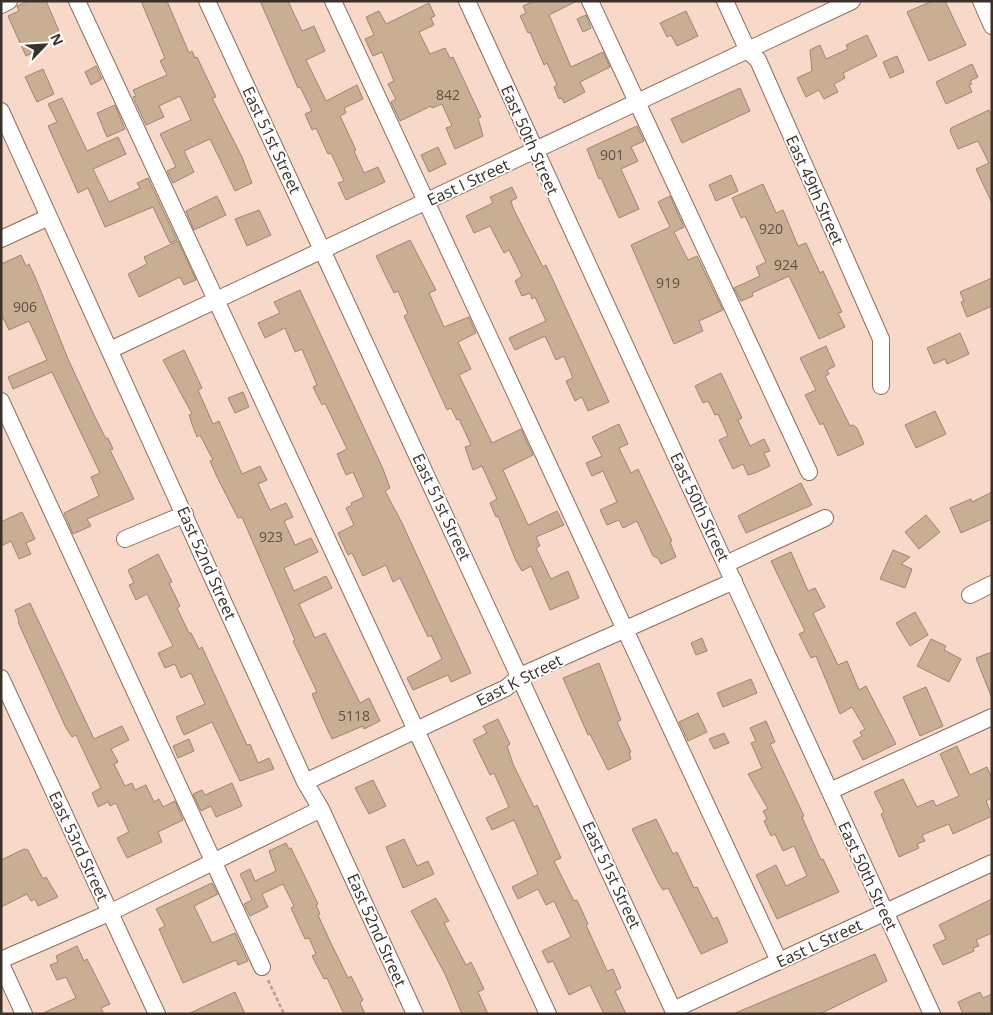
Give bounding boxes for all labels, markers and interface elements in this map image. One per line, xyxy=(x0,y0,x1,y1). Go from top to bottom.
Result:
north arrow xyxy=(20,20,70,70)
text: N xyxy=(46,30,68,48)
street label: East 50th Street xyxy=(496,82,564,199)
street label: East 51st Street xyxy=(238,83,307,197)
house number: 842 xyxy=(436,85,460,104)
street label: East 49th Street xyxy=(781,132,849,249)
house number: 901 xyxy=(600,145,624,164)
street label: East I Street xyxy=(423,153,513,211)
house number: 920 xyxy=(759,219,783,238)
house number: 924 xyxy=(774,255,798,274)
house number: 919 xyxy=(656,273,680,292)
house number: 906 xyxy=(13,297,37,316)
street label: East 50th Street xyxy=(665,449,735,565)
street label: East 51st Street xyxy=(408,450,477,564)
street label: East 52nd Street xyxy=(172,503,242,623)
house number: 923 xyxy=(259,527,283,546)
street label: East K Street xyxy=(472,649,566,711)
house number: 5118 xyxy=(338,706,370,725)
street label: East 53rd Street xyxy=(44,788,114,905)
street label: East 51st Street xyxy=(578,818,647,932)
street label: East 50th Street xyxy=(833,818,903,934)
street label: East 52nd Street xyxy=(342,870,412,990)
street label: East L Street xyxy=(772,913,866,973)

